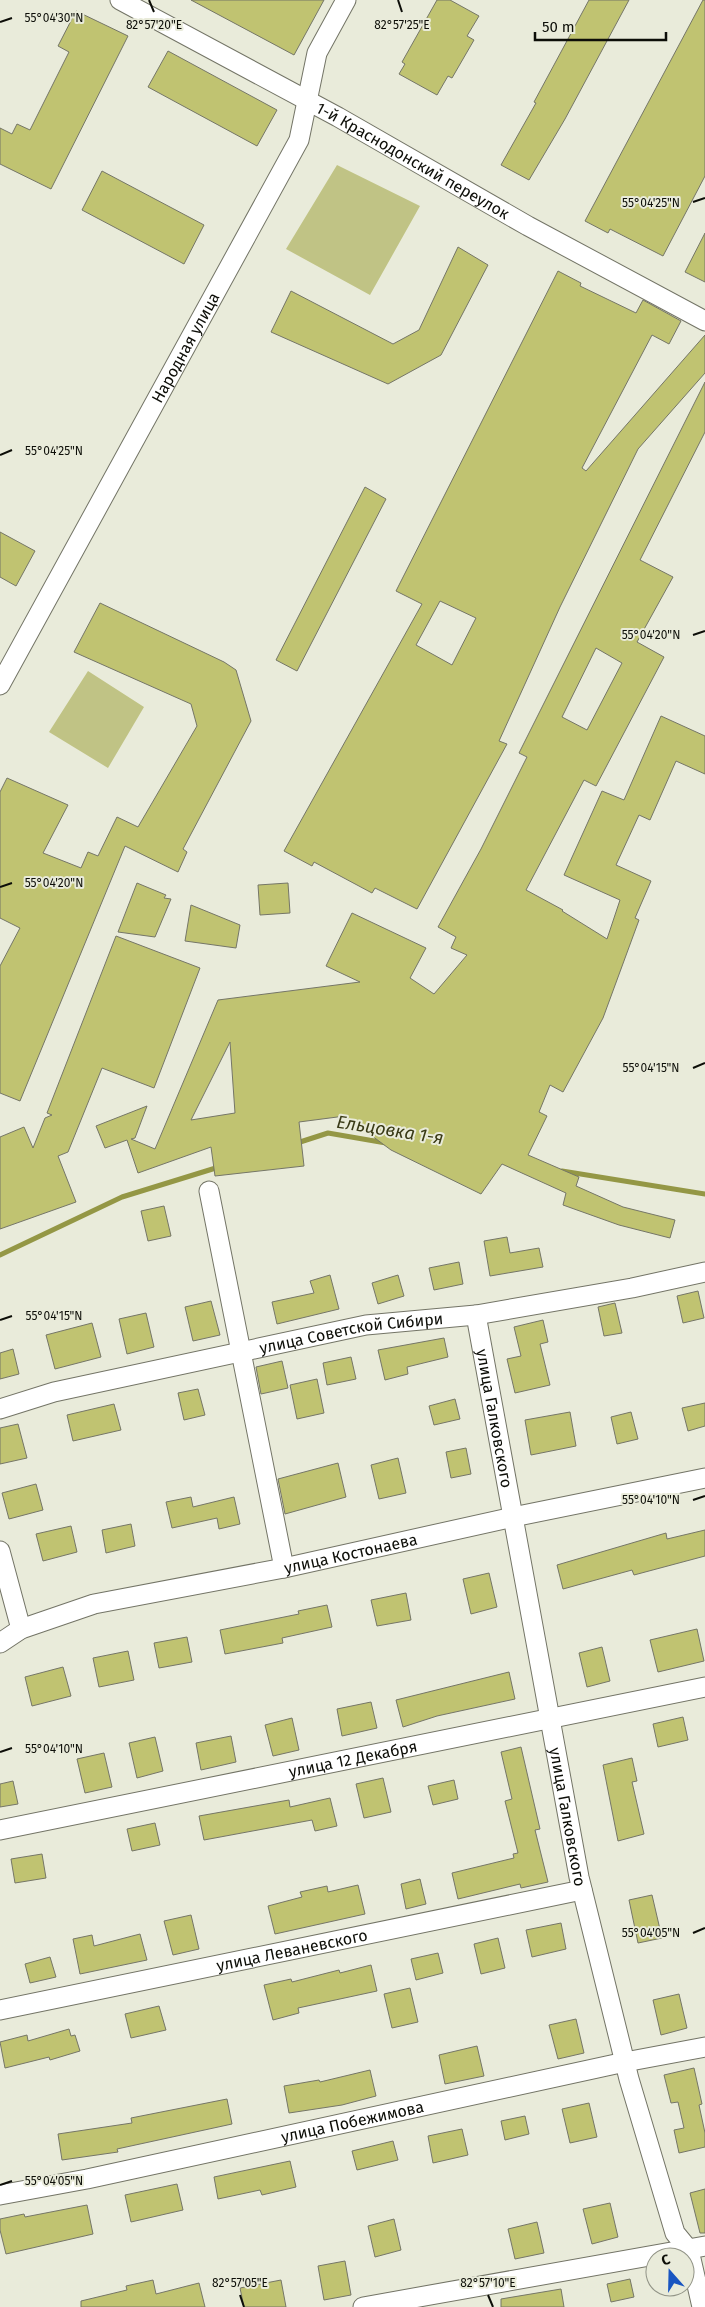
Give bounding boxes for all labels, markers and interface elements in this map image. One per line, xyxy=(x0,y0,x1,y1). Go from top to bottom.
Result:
scale bar xyxy=(535,10,666,42)
text: 55°04'30"N xyxy=(25,11,83,25)
text: 82°57'20"E xyxy=(126,18,182,32)
text: 82°57'25"E xyxy=(374,18,430,32)
text: 50 m xyxy=(542,18,575,36)
street label: 1-й Краснодонский переулок xyxy=(313,98,514,223)
text: 55°04'25"N xyxy=(622,196,680,210)
street label: Народная улица xyxy=(147,289,223,406)
text: 55°04'25"N xyxy=(25,444,83,458)
text: 55°04'20"N xyxy=(622,628,680,642)
text: 55°04'20"N xyxy=(25,876,83,890)
text: 55°04'15"N xyxy=(622,1061,680,1075)
water label: Ельцовка 1-я xyxy=(335,1111,445,1149)
text: 55°04'15"N xyxy=(25,1309,83,1323)
street label: улица Советской Сибири xyxy=(258,1309,444,1357)
street label: улица Галковского xyxy=(473,1347,517,1489)
text: 55°04'10"N xyxy=(622,1493,680,1507)
street label: улица Костонаева xyxy=(282,1529,419,1577)
street label: улица 12 Декабря xyxy=(287,1736,419,1781)
text: 55°04'10"N xyxy=(25,1742,83,1756)
street label: улица Галковского xyxy=(546,1746,590,1888)
street label: улица Леваневского xyxy=(215,1925,369,1975)
text: 55°04'05"N xyxy=(622,1926,680,1940)
street label: улица Побежимова xyxy=(279,2097,426,2146)
text: 55°04'05"N xyxy=(25,2174,83,2188)
north arrow xyxy=(645,2247,695,2297)
text: С xyxy=(659,2251,672,2270)
text: 82°57'05"E xyxy=(212,2276,268,2290)
text: 82°57'10"E xyxy=(460,2276,516,2290)

